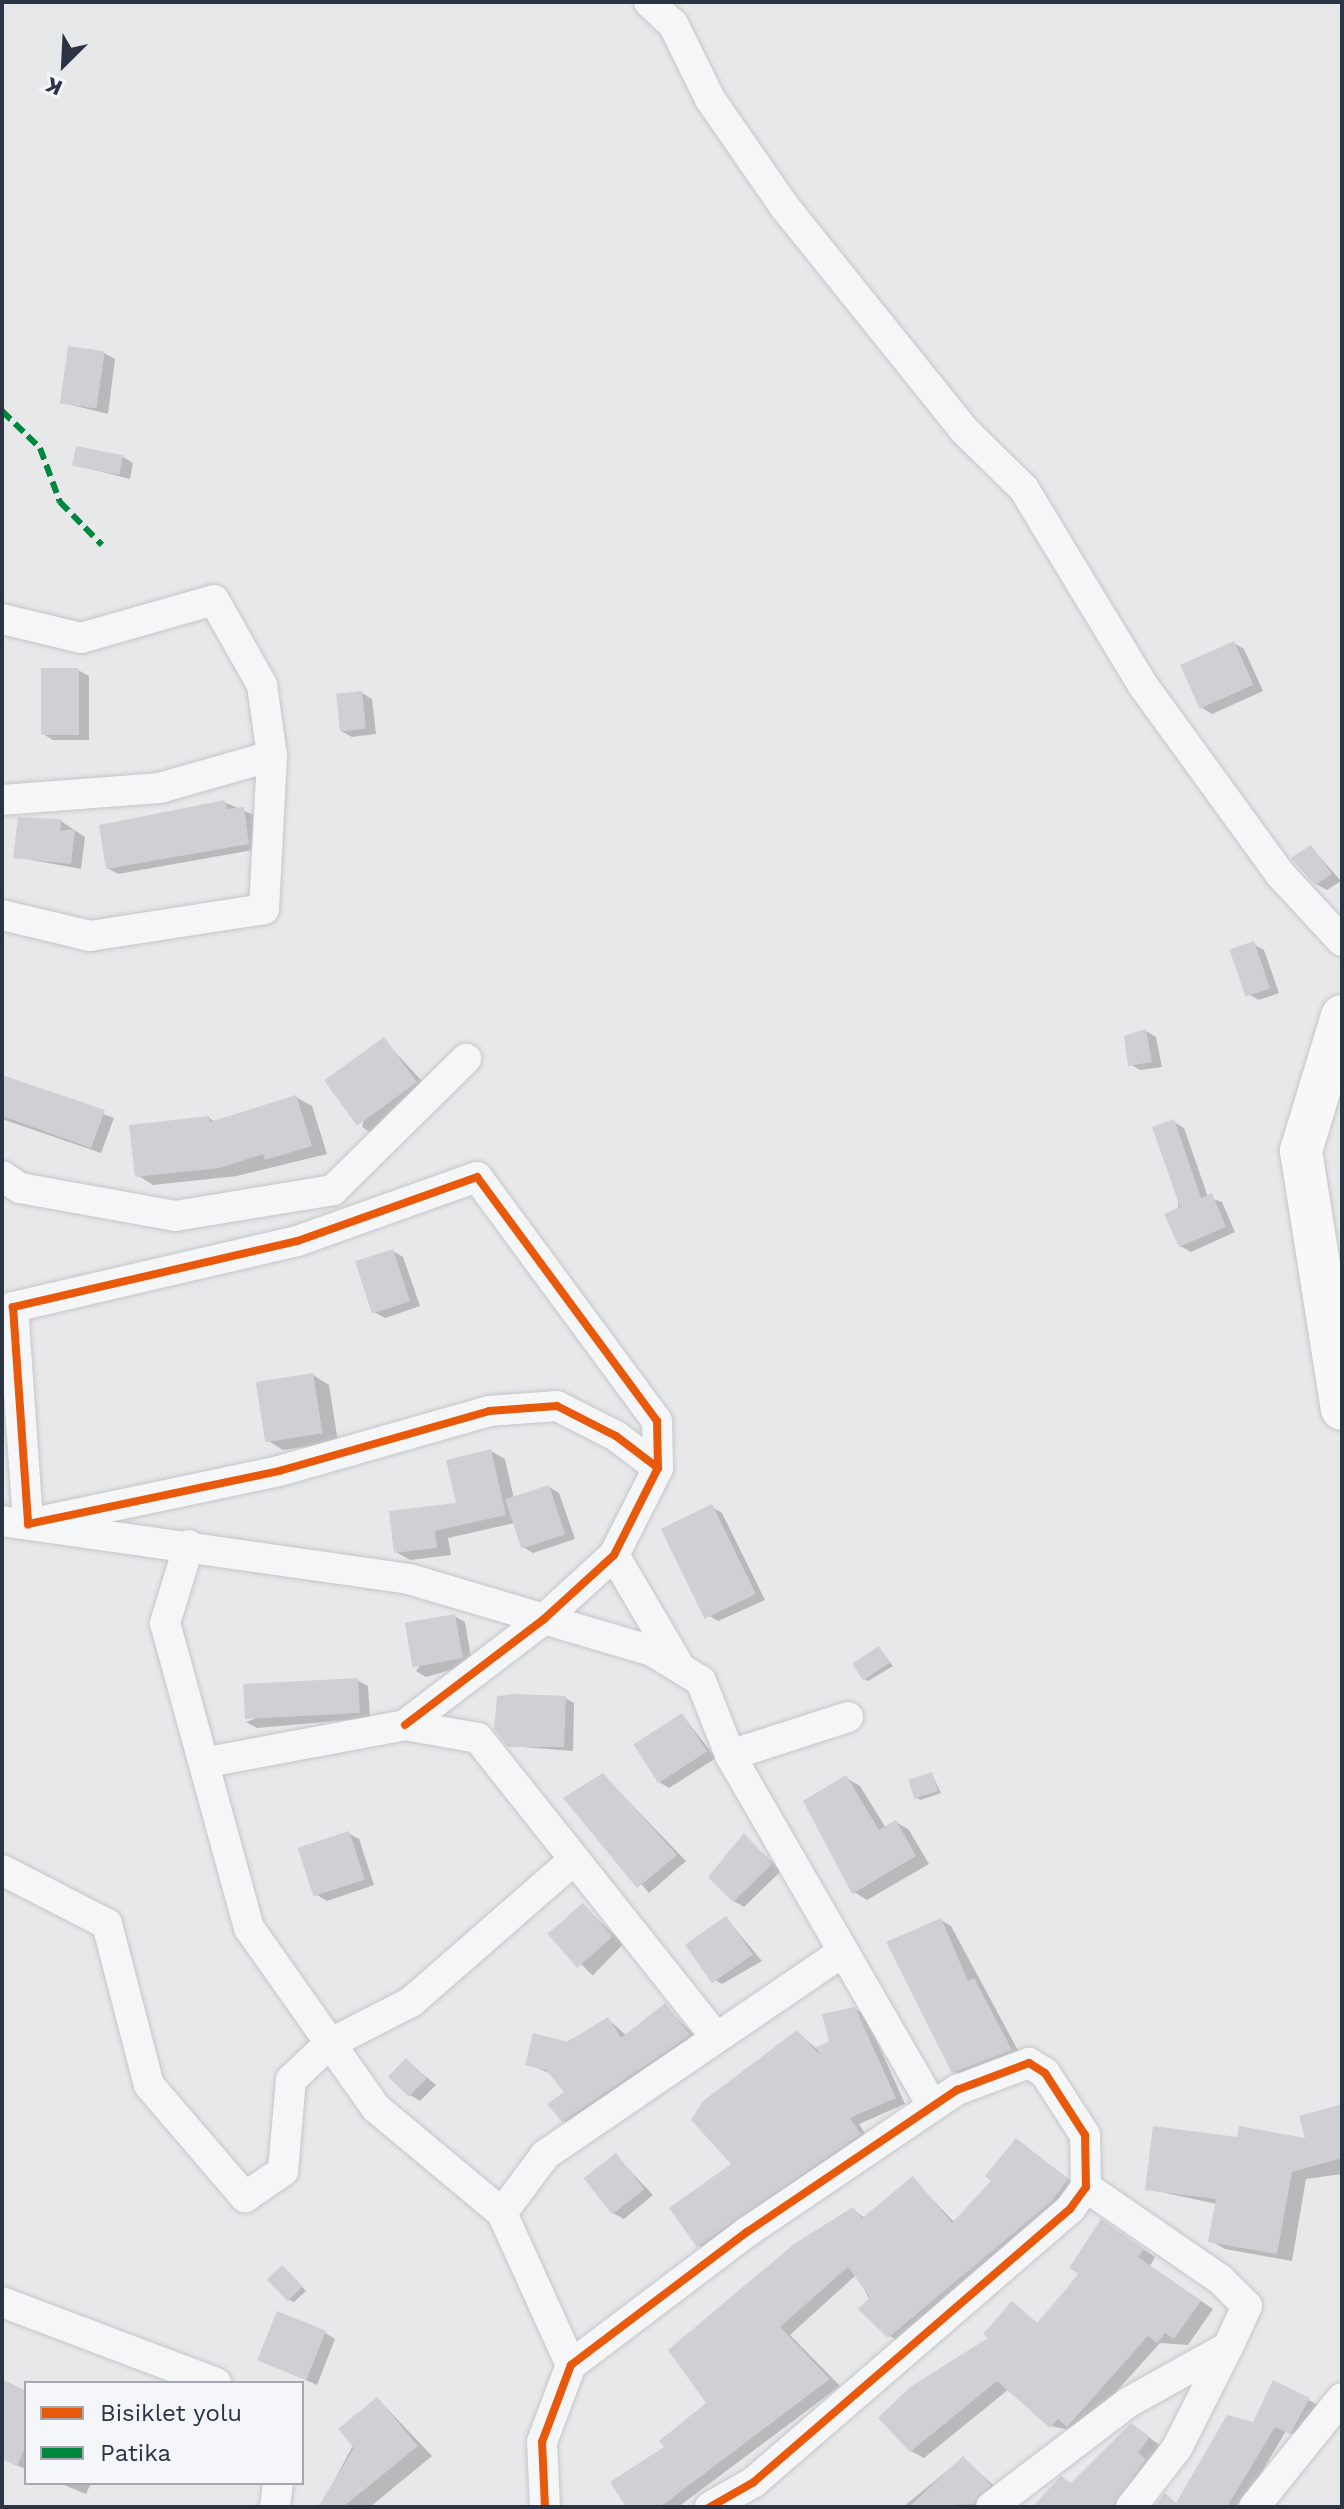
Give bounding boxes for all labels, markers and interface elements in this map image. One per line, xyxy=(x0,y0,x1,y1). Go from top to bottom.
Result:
north arrow xyxy=(24,24,104,104)
text: K xyxy=(42,72,66,101)
legend xyxy=(24,2381,304,2485)
text: Bisiklet yolu xyxy=(100,2399,242,2427)
text: Patika xyxy=(100,2439,171,2467)

